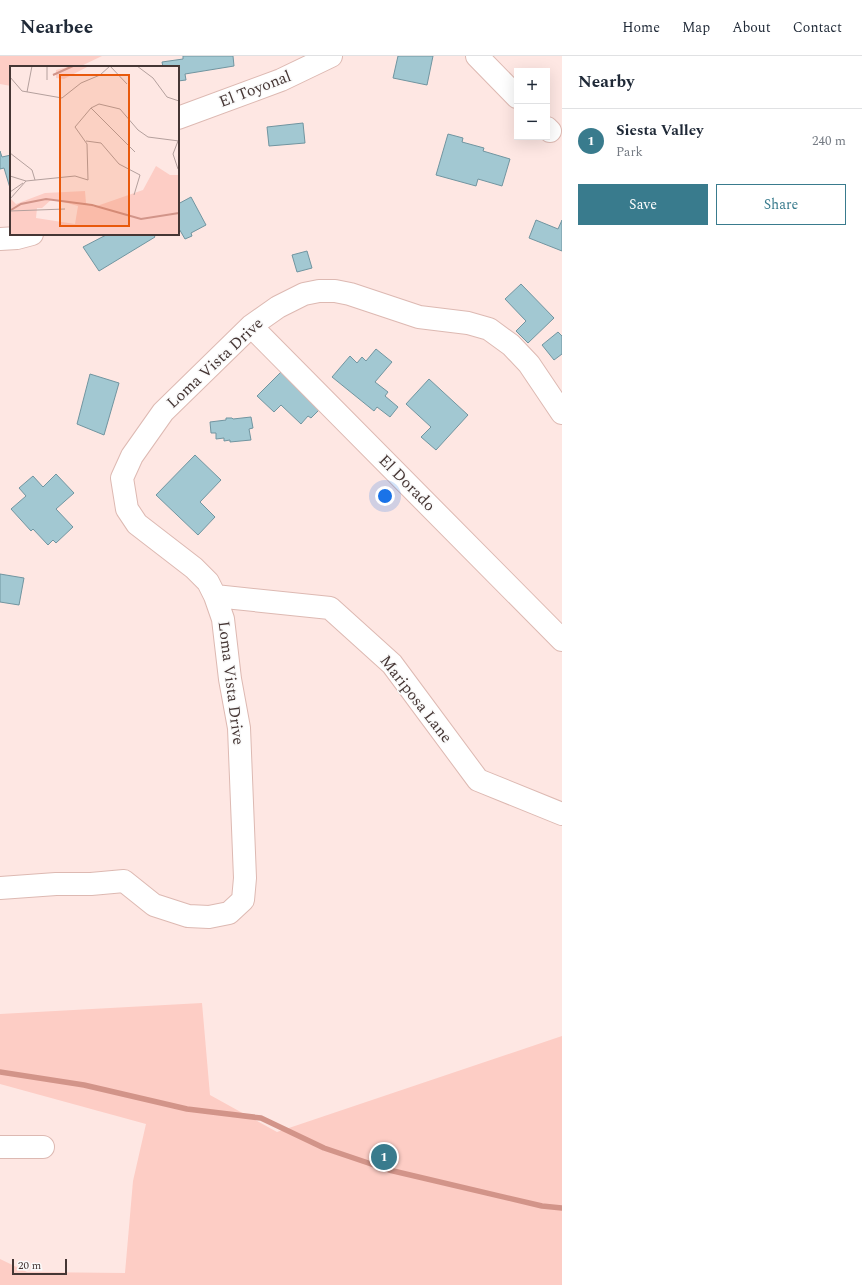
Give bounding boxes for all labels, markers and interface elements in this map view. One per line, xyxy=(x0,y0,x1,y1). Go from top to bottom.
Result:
text: Nearbee xyxy=(20,13,93,42)
text: Home xyxy=(622,17,660,38)
text: Map xyxy=(682,17,710,38)
text: About xyxy=(732,17,771,38)
text: Contact xyxy=(793,17,842,38)
street label: El Toyonal xyxy=(215,64,295,114)
inset map xyxy=(10,66,179,235)
map controls xyxy=(514,68,550,140)
button: + xyxy=(514,68,550,104)
text: Nearby xyxy=(578,69,634,95)
button: − xyxy=(514,104,550,140)
text: Siesta Valley xyxy=(616,119,703,142)
text: 1 xyxy=(587,131,595,151)
text: 240 m xyxy=(812,131,846,151)
text: Park xyxy=(616,142,643,162)
button: Save xyxy=(578,184,708,225)
button: Share xyxy=(716,184,846,225)
street label: Loma Vista Drive xyxy=(161,312,269,414)
street label: El Dorado xyxy=(373,449,441,517)
your location xyxy=(375,486,395,506)
street label: Loma Vista Drive xyxy=(212,620,250,746)
street label: Mariposa Lane xyxy=(374,650,458,748)
pin: 1 xyxy=(371,1142,397,1172)
scale bar xyxy=(12,1257,67,1276)
text: 20 m xyxy=(18,1257,41,1274)

